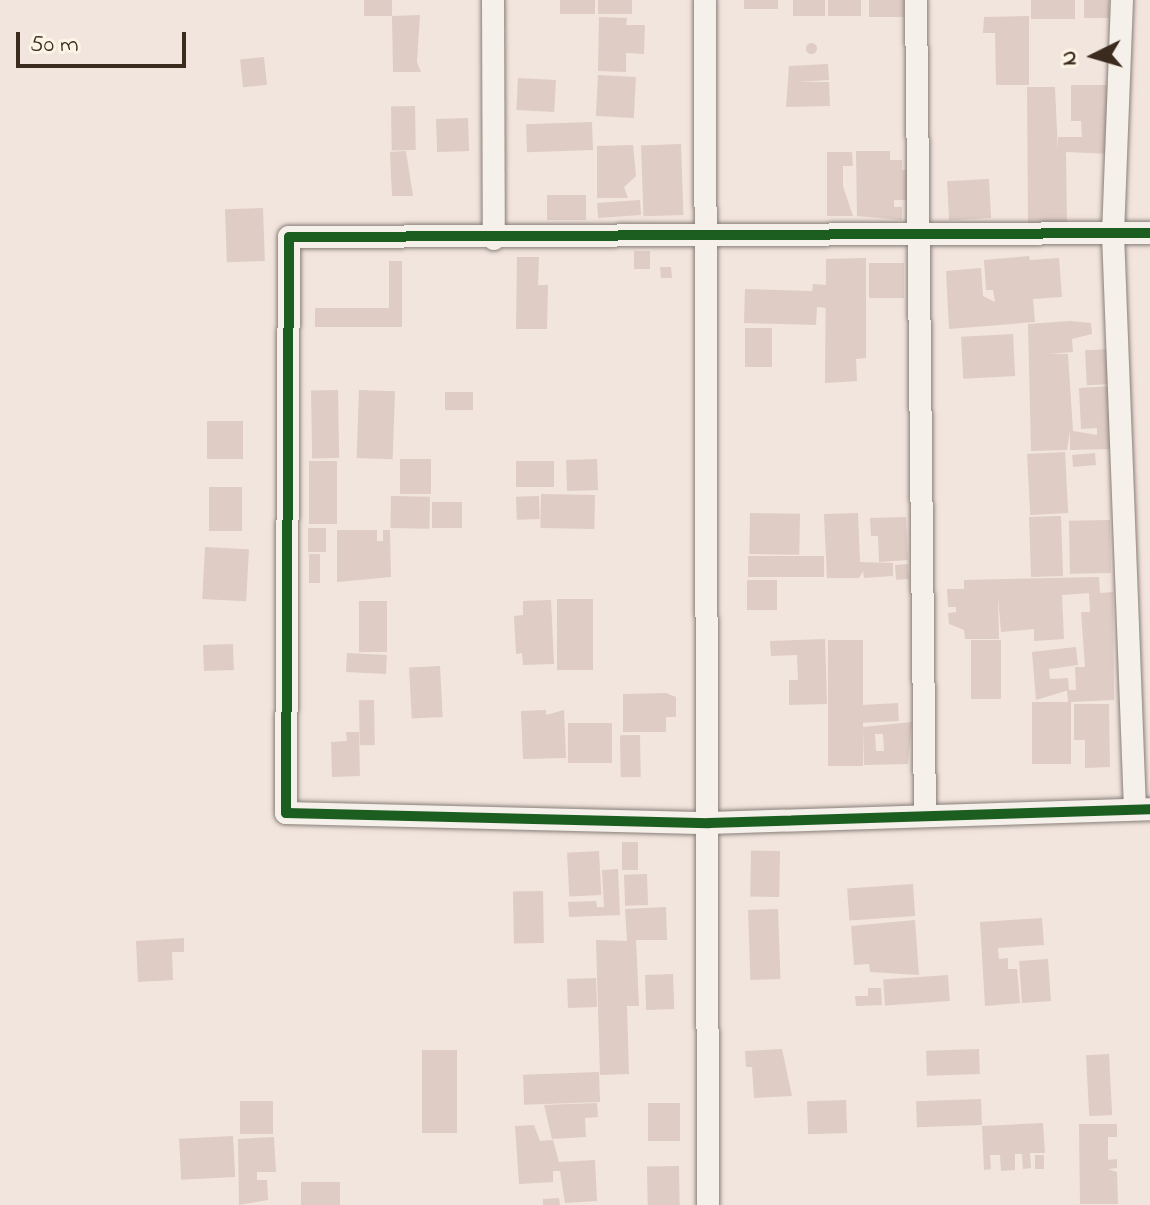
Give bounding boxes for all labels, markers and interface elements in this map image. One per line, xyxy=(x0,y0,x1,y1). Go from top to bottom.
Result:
scale bar xyxy=(20,16,190,66)
north arrow xyxy=(1054,16,1134,96)
text: 50 m xyxy=(30,28,79,63)
text: N xyxy=(1054,49,1087,67)

